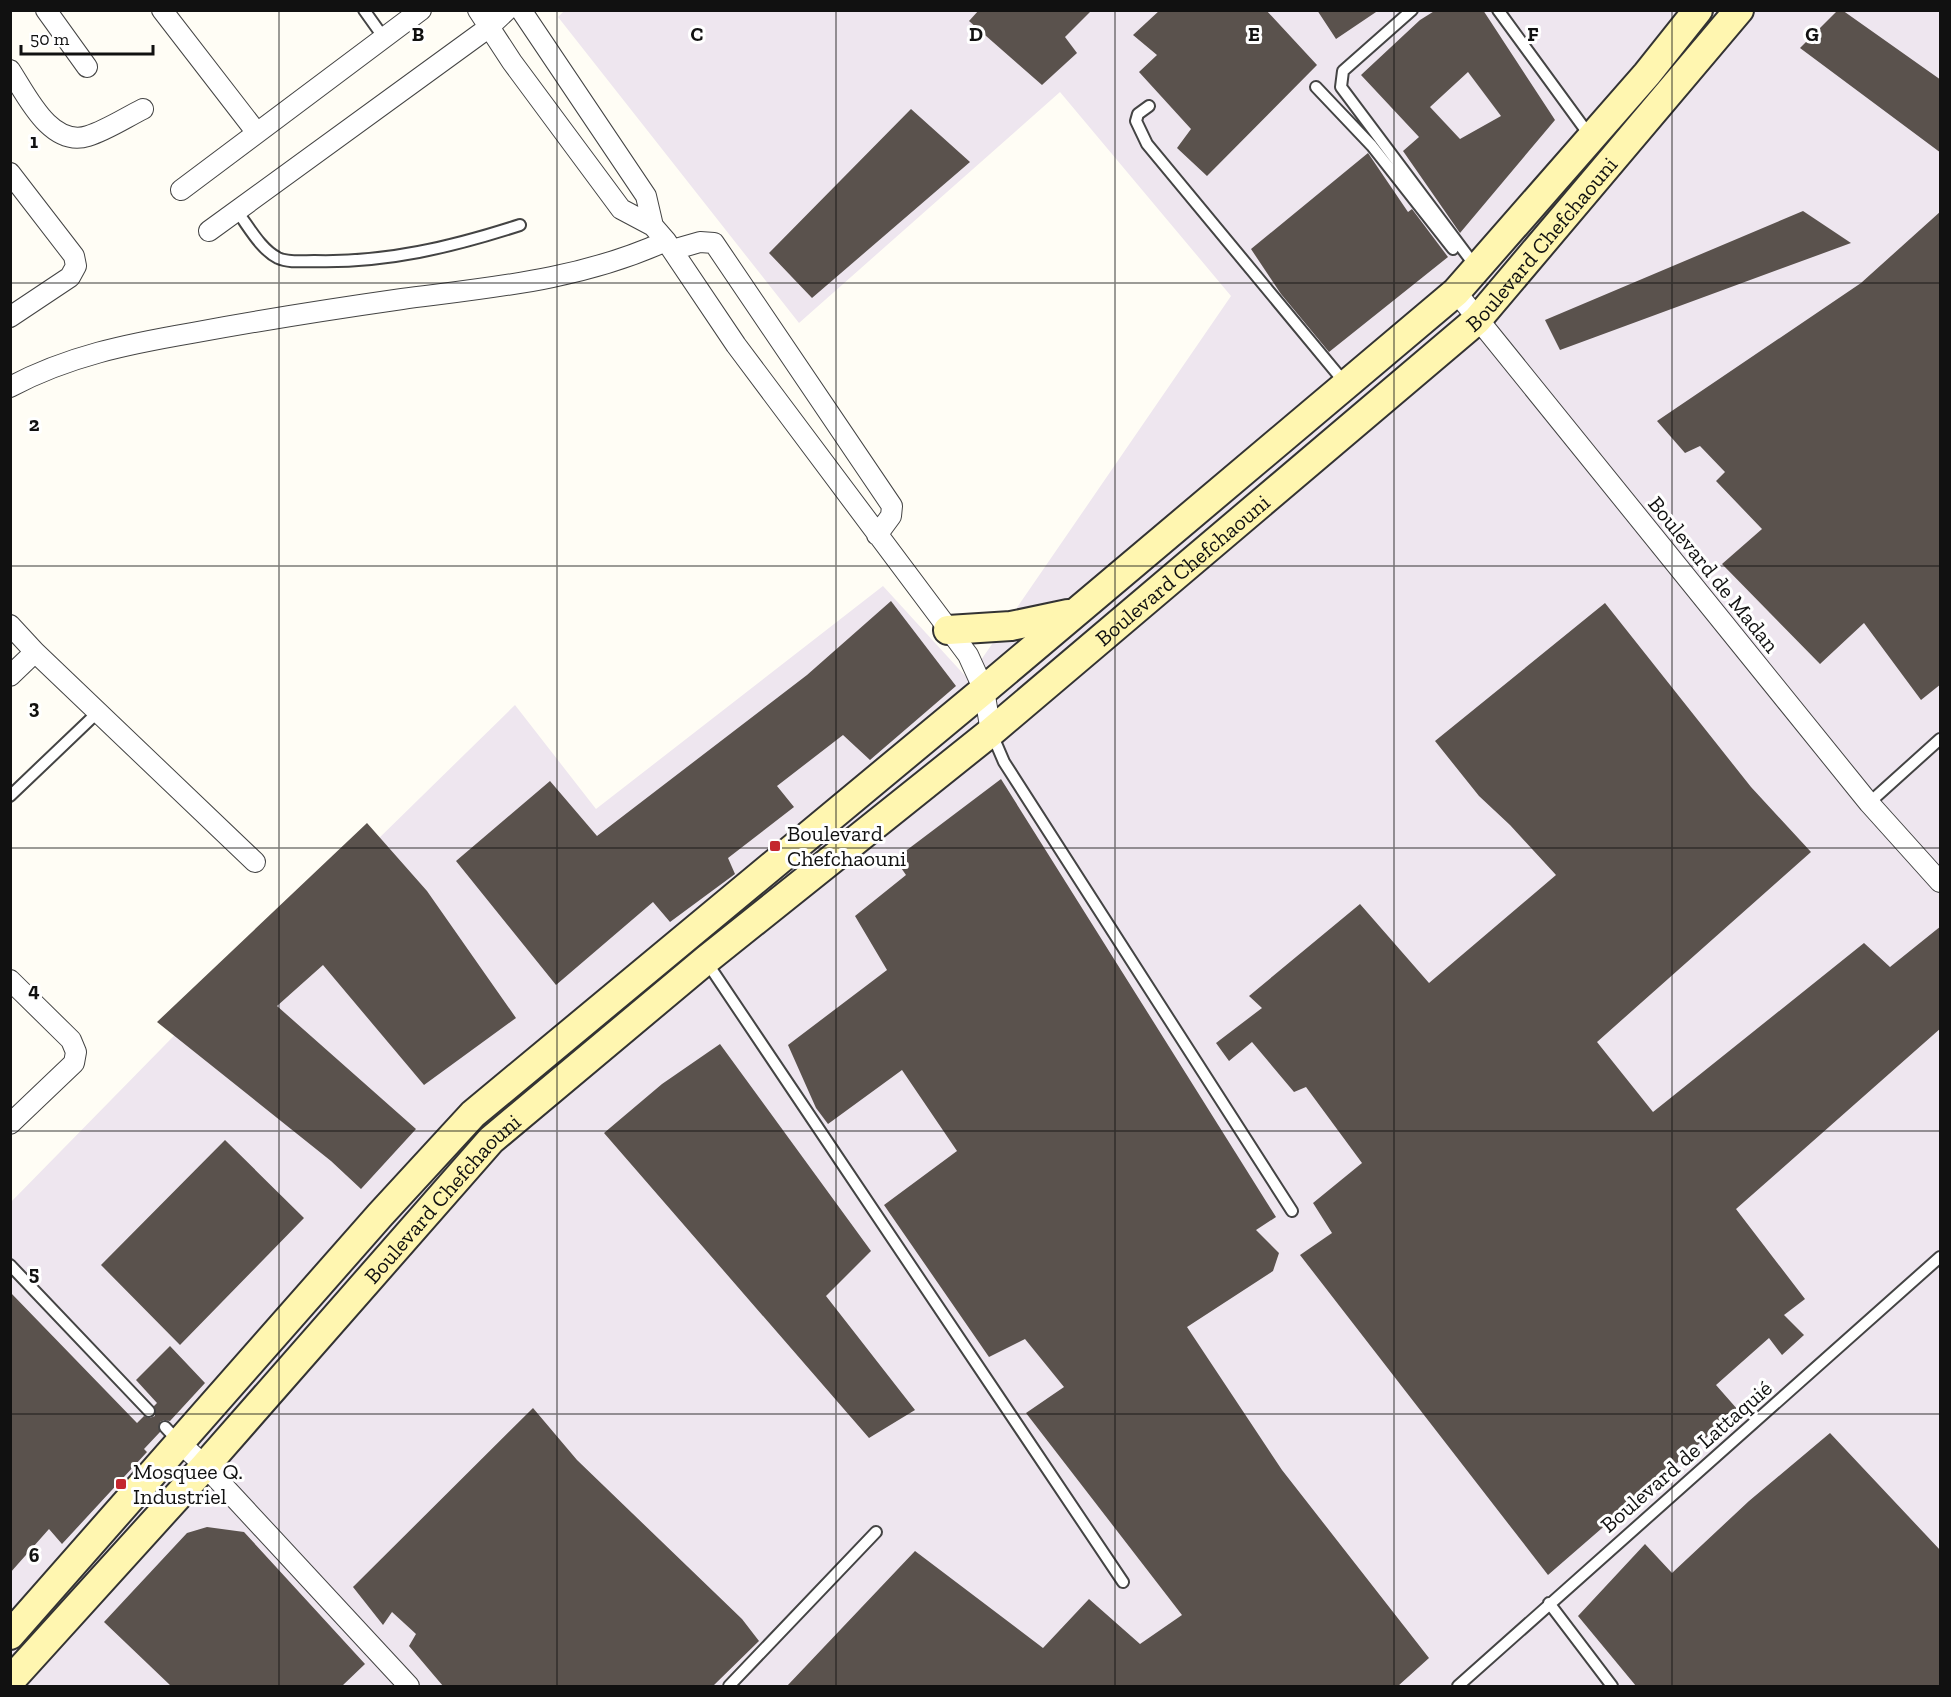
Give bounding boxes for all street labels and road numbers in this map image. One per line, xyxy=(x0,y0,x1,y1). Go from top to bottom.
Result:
street label: Boulevard Chefchaouni xyxy=(1461,151,1623,338)
street label: Boulevard Chefchaouni xyxy=(1090,489,1275,652)
street label: Boulevard de Madan xyxy=(1642,491,1785,658)
street label: Boulevard Chefchaouni xyxy=(359,1108,526,1289)
street label: Boulevard de Lattaquié xyxy=(1595,1375,1778,1538)

